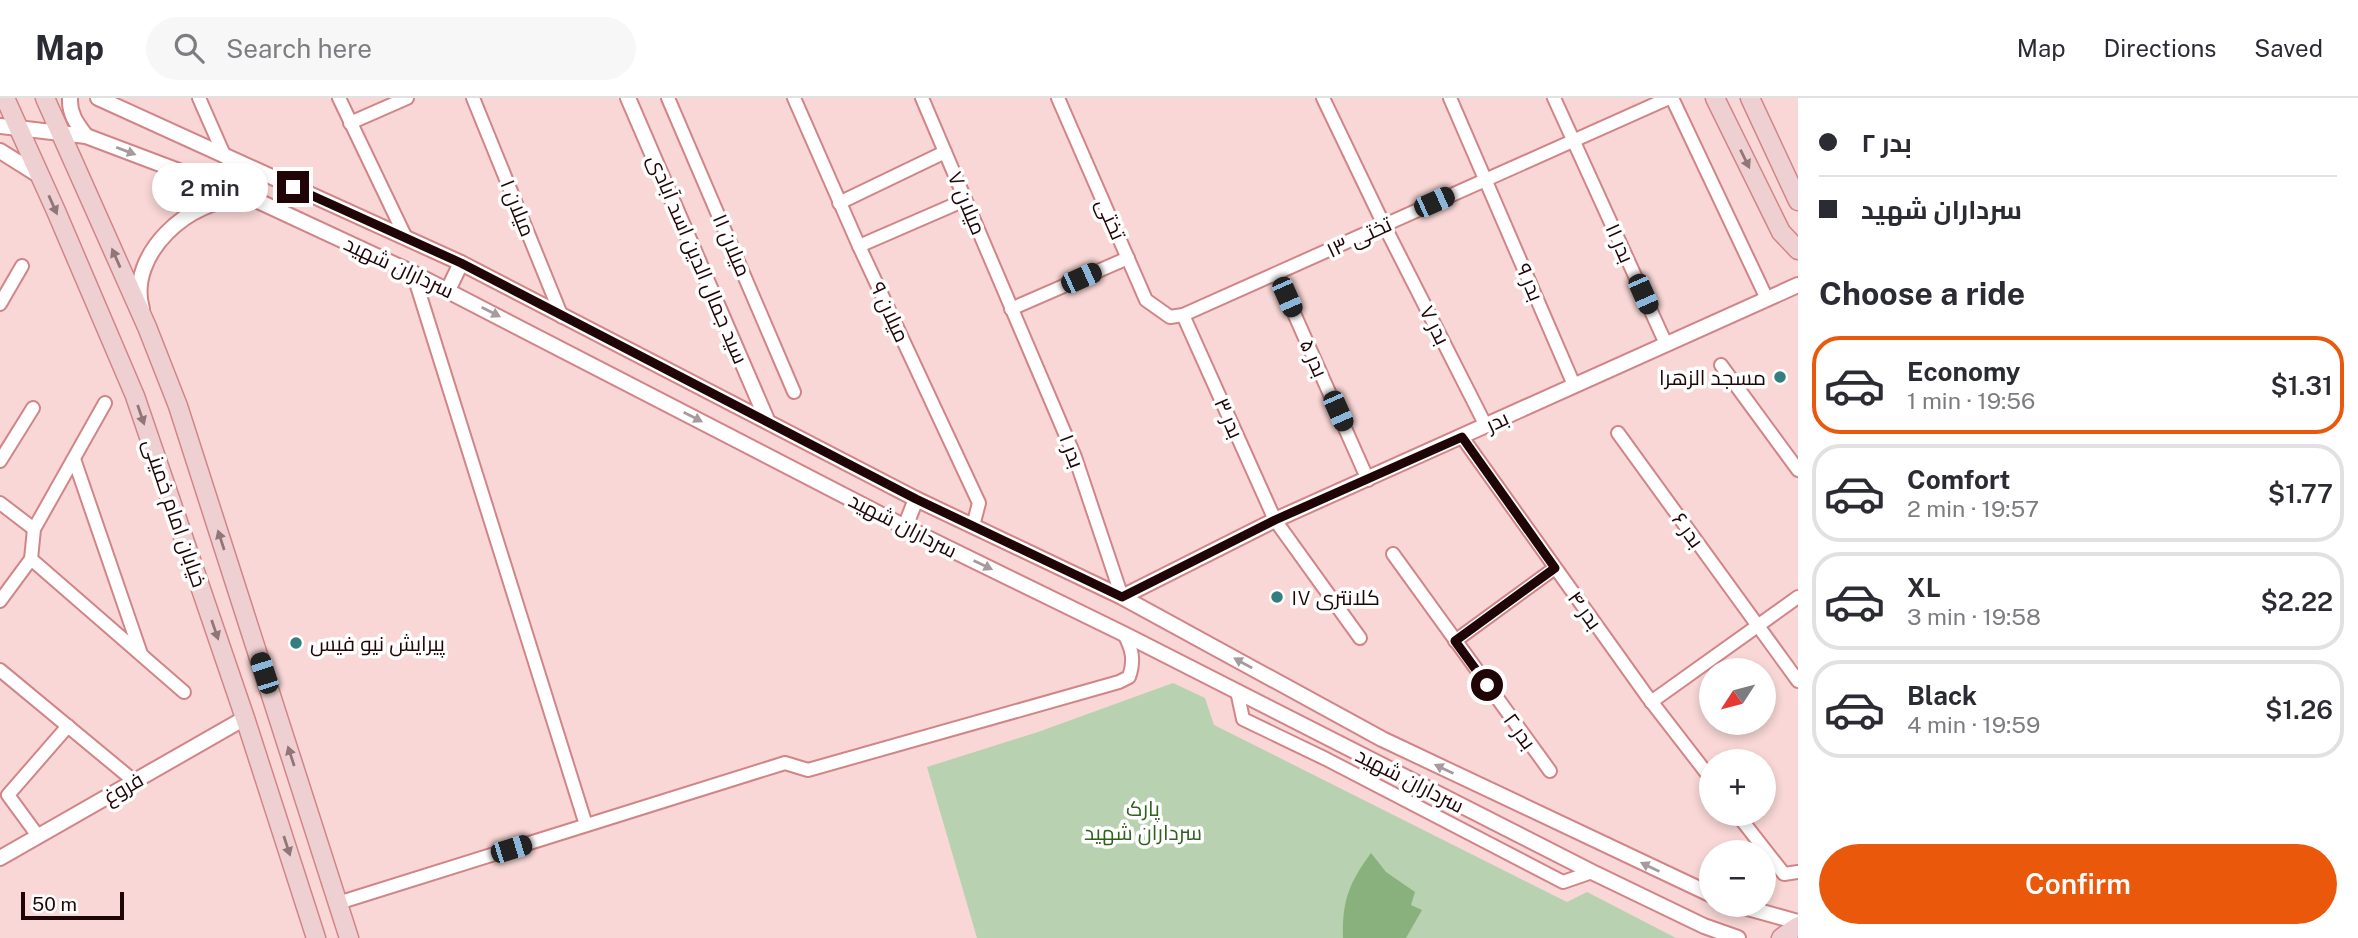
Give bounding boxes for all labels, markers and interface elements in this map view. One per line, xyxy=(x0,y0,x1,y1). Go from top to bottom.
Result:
search box xyxy=(146,17,636,80)
text: Map xyxy=(35,29,104,67)
icon: search xyxy=(170,29,208,67)
text: Search here xyxy=(226,33,372,64)
text: Map xyxy=(2017,34,2066,62)
text: Directions xyxy=(2104,34,2216,62)
text: Saved xyxy=(2254,34,2323,62)
text: بدر ۲ xyxy=(1861,127,1912,158)
one-way arrow xyxy=(116,146,137,157)
one-way arrow xyxy=(1740,149,1751,169)
street label: سید جمال الدین اسد آبادی xyxy=(642,151,753,368)
callout: 2 min xyxy=(153,162,268,212)
street label: میلان ۷ xyxy=(942,168,991,239)
route end xyxy=(277,171,309,203)
text: 2 min xyxy=(180,174,240,201)
street label: میلان ۱ xyxy=(494,176,541,241)
car xyxy=(1411,184,1458,220)
street label: تختی xyxy=(1090,194,1131,244)
text: سرداران شهید xyxy=(1861,194,2022,225)
one-way arrow xyxy=(47,195,59,215)
street label: میلان ۱۱ xyxy=(707,210,756,281)
street label: تختی ۱۳ xyxy=(1323,211,1396,264)
street label: بدر ۱۱ xyxy=(1600,219,1640,267)
street label: سرداران شهید xyxy=(340,231,458,304)
one-way arrow xyxy=(111,247,122,268)
street label: بدر ۹ xyxy=(1511,259,1549,305)
car xyxy=(1058,260,1105,296)
car xyxy=(1625,271,1662,317)
car xyxy=(1269,274,1306,320)
text: Choose a ride xyxy=(1819,275,2025,312)
street label: میلان ۹ xyxy=(864,278,915,347)
street label: بدر ۷ xyxy=(1415,301,1455,349)
one-way arrow xyxy=(481,307,501,318)
street label: بدر ۵ xyxy=(1295,335,1333,381)
icon: car xyxy=(1823,354,1886,417)
text: Economy xyxy=(1907,356,2020,387)
place label: مسجد الزهرا xyxy=(1659,365,1766,390)
marker: مسجد الزهرا xyxy=(1772,369,1788,385)
text: $1.31 xyxy=(2270,370,2333,401)
text: 1 min · 19:56 xyxy=(1907,387,2035,414)
car xyxy=(1320,388,1357,434)
street label: بدر ۳ xyxy=(1209,394,1249,442)
one-way arrow xyxy=(136,404,147,425)
street label: بدر xyxy=(1481,405,1512,437)
one-way arrow xyxy=(683,412,703,423)
street label: بدر ۱ xyxy=(1054,431,1090,471)
street label: خیابان امام خمینی xyxy=(136,436,212,591)
icon: car xyxy=(1823,462,1886,525)
text: Comfort xyxy=(1907,464,2010,495)
text: $1.77 xyxy=(2268,478,2333,509)
street label: سرداران شهید xyxy=(844,487,961,564)
text: 2 min · 19:57 xyxy=(1907,495,2039,522)
street label: بدر ۶ xyxy=(1667,507,1709,553)
one-way arrow xyxy=(216,529,226,550)
one-way arrow xyxy=(973,560,993,571)
icon: car xyxy=(1823,570,1886,633)
text: XL xyxy=(1907,572,1941,603)
place label: کلانتری ۱۷ xyxy=(1291,585,1380,611)
street label: بدر ۴ xyxy=(1563,586,1607,634)
text: $2.22 xyxy=(2260,586,2333,617)
marker: کلانتری ۱۷ xyxy=(1269,589,1285,605)
text: 3 min · 19:58 xyxy=(1907,603,2041,630)
one-way arrow xyxy=(210,619,221,640)
place label: پیرایش نیو فیس xyxy=(310,631,445,658)
marker: پیرایش نیو فیس xyxy=(288,635,304,651)
car xyxy=(248,650,281,696)
one-way arrow xyxy=(1233,657,1253,669)
north arrow xyxy=(1699,658,1776,735)
map controls xyxy=(1699,658,1776,917)
route start xyxy=(1471,669,1503,701)
icon: car xyxy=(1823,678,1886,741)
text: Black xyxy=(1907,680,1977,711)
text: $1.26 xyxy=(2265,694,2333,725)
street label: بدر ۲ xyxy=(1499,708,1541,754)
text: 4 min · 19:59 xyxy=(1907,711,2040,738)
street label: سرداران شهید xyxy=(1351,742,1468,819)
one-way arrow xyxy=(286,746,296,767)
button: + xyxy=(1699,749,1776,826)
one-way arrow xyxy=(1434,763,1454,774)
street label: فروغ xyxy=(99,767,148,811)
park label: پارک سرداران شهید xyxy=(1084,796,1202,846)
car xyxy=(488,833,535,865)
one-way arrow xyxy=(282,835,292,856)
button: − xyxy=(1699,840,1776,917)
button: Confirm xyxy=(1819,844,2337,924)
one-way arrow xyxy=(1640,861,1660,872)
scale bar xyxy=(21,889,124,921)
text: 50 m xyxy=(32,893,77,915)

